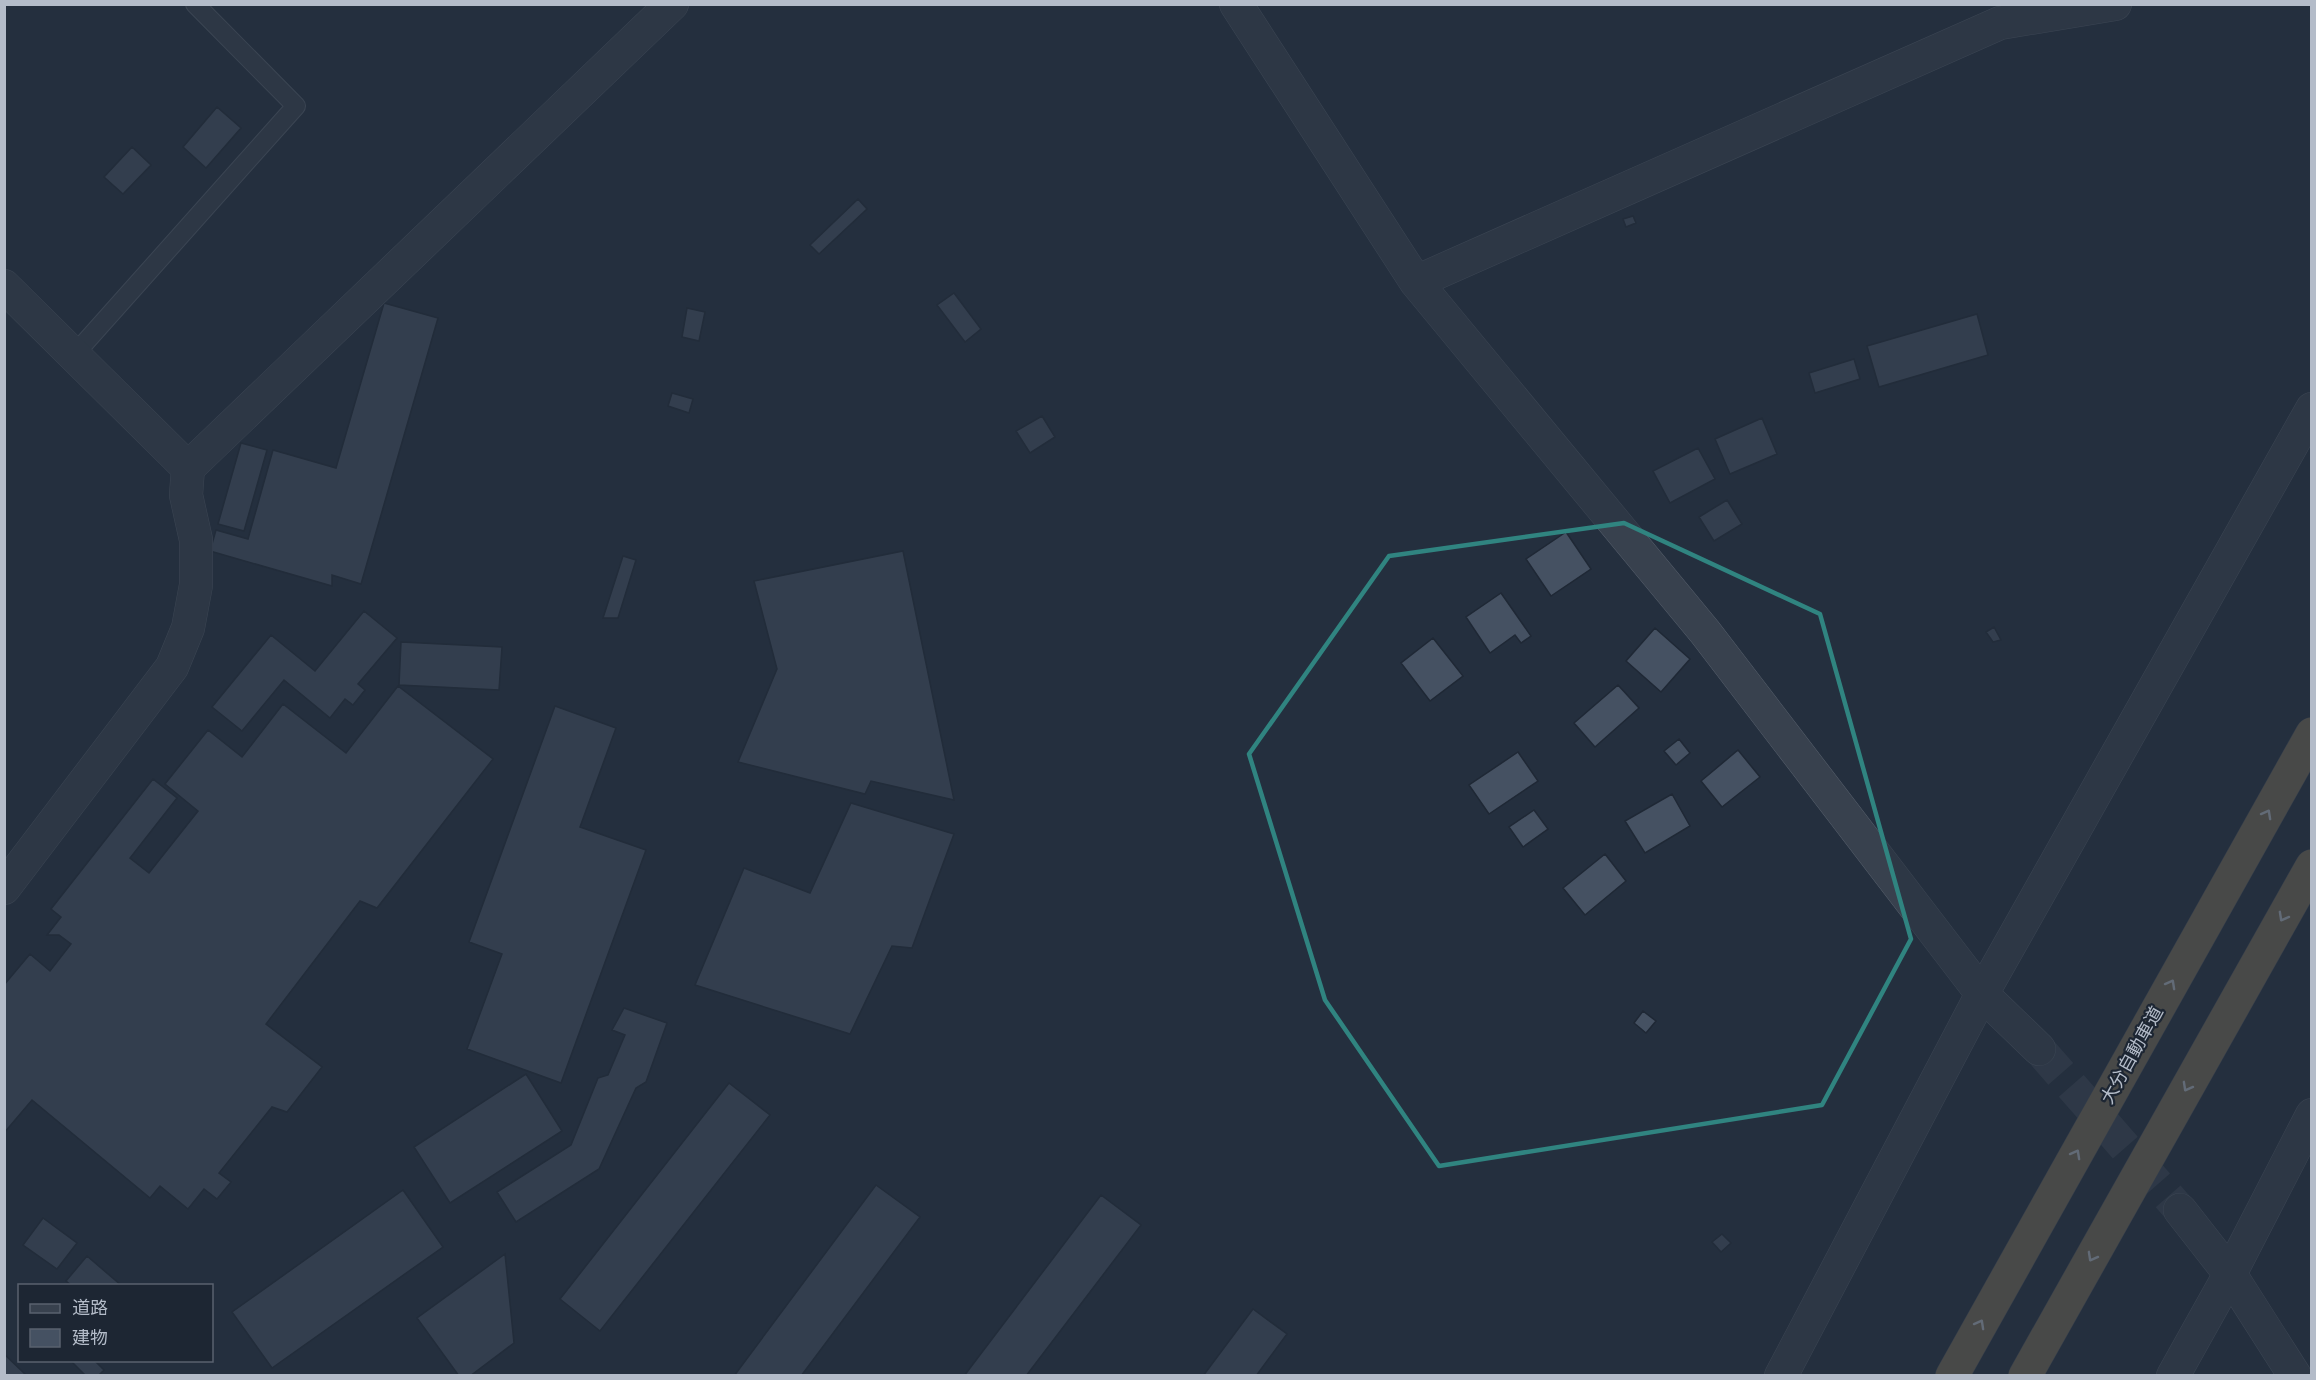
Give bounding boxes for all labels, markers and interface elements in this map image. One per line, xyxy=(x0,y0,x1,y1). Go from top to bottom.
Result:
one-way arrow xyxy=(2259,810,2271,821)
one-way arrow xyxy=(2279,911,2290,921)
one-way arrow xyxy=(2164,980,2175,991)
street label: 大分自動車道 xyxy=(2096,1002,2167,1107)
one-way arrow xyxy=(2183,1081,2194,1091)
one-way arrow xyxy=(2069,1150,2080,1161)
one-way arrow xyxy=(2088,1251,2099,1261)
legend xyxy=(18,1284,213,1362)
text: 道路 xyxy=(72,1297,108,1318)
one-way arrow xyxy=(1973,1320,1984,1331)
text: 建物 xyxy=(72,1327,108,1348)

